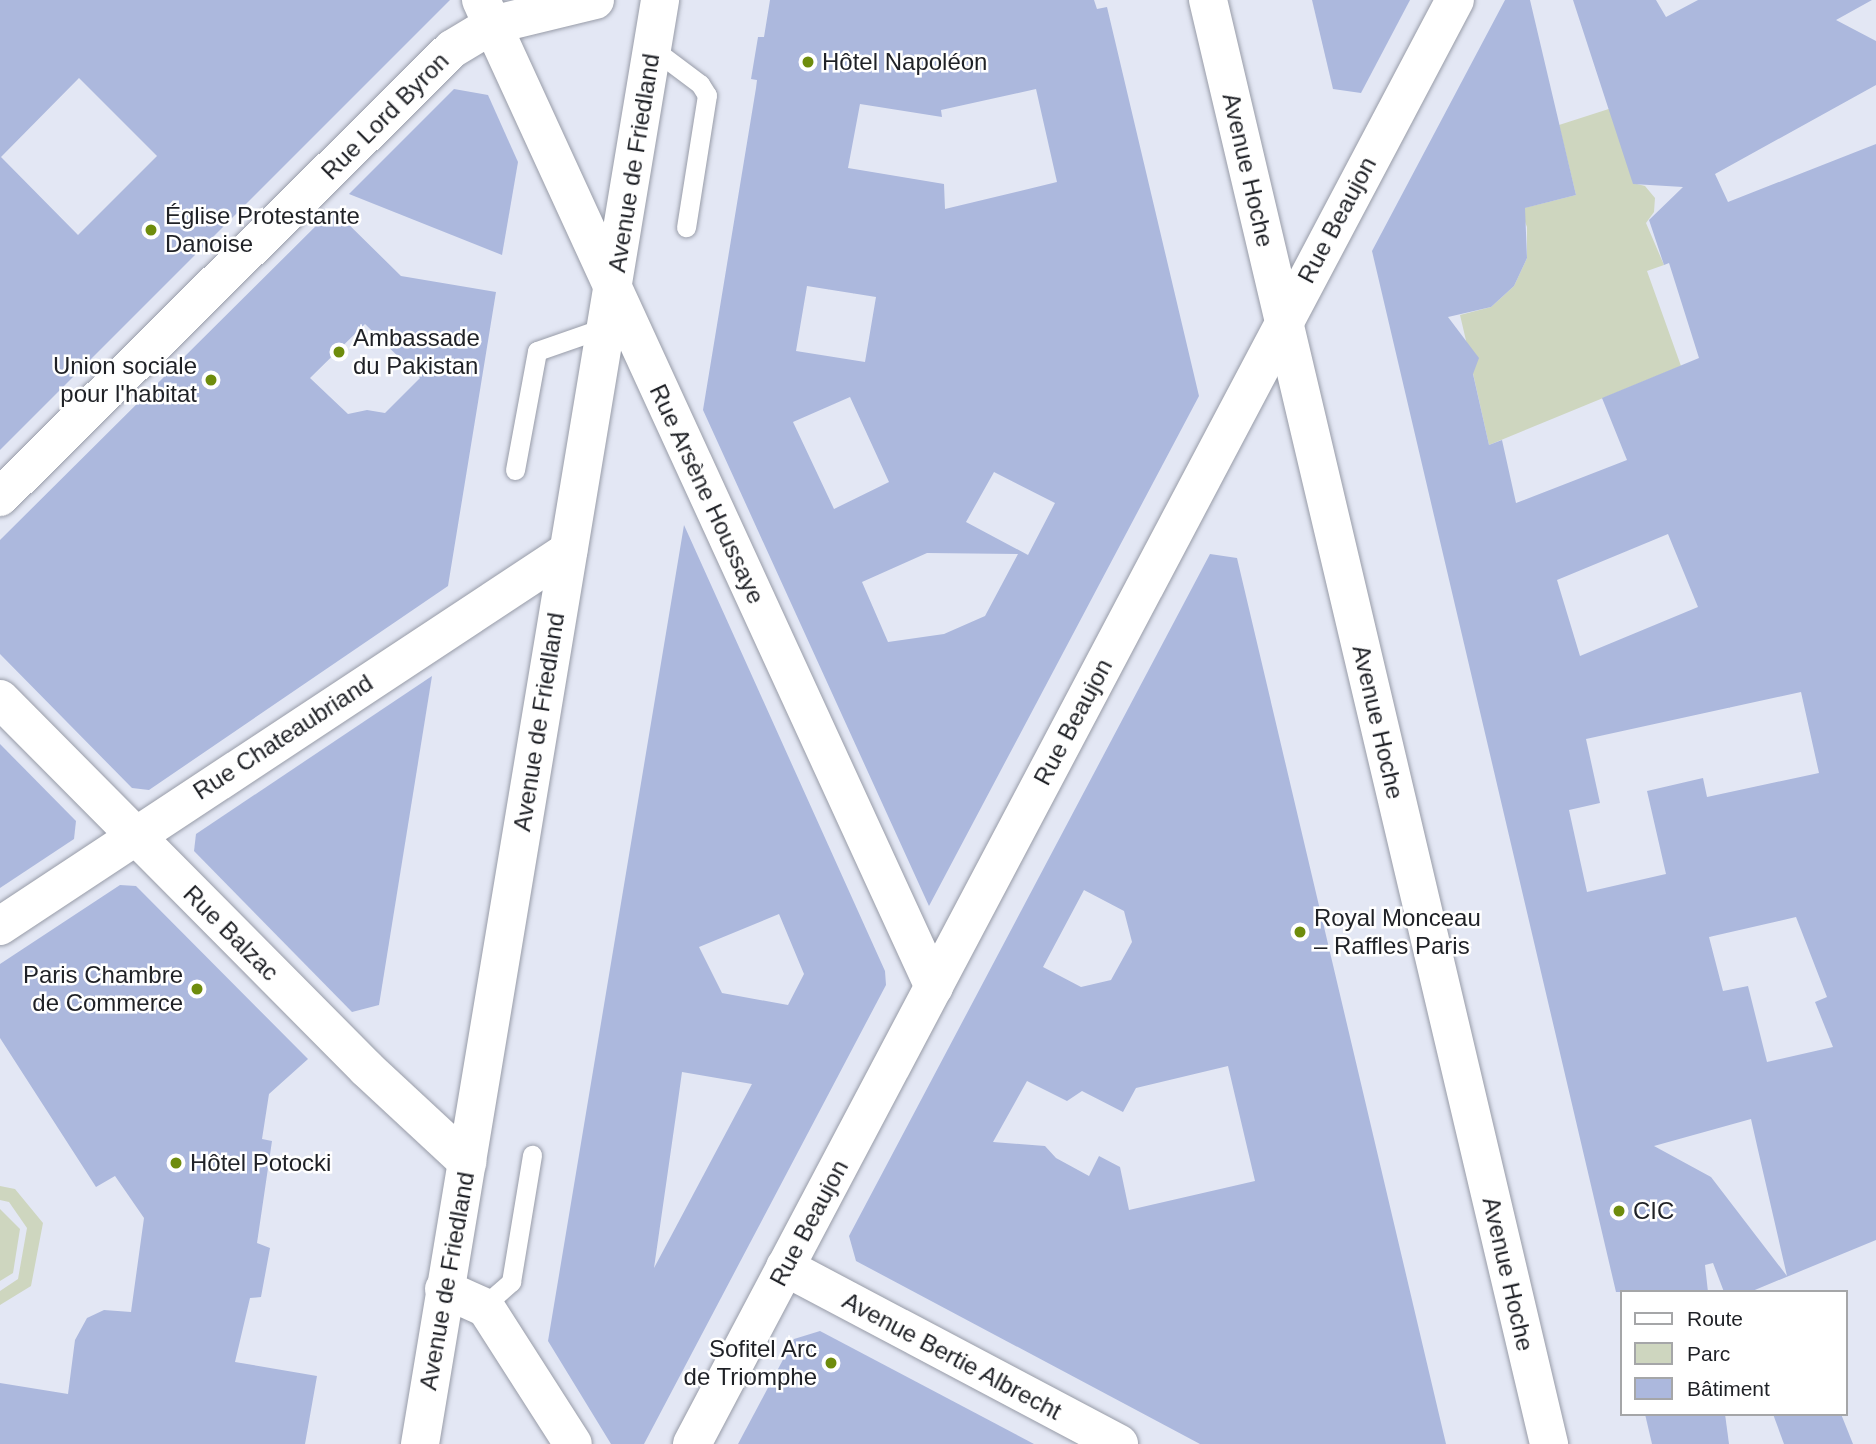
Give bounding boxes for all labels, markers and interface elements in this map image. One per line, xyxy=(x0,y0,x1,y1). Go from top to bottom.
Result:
street label: Rue Lord Byron xyxy=(315,46,455,186)
place label: Hôtel Napoléon xyxy=(822,48,987,76)
street label: Avenue de Friedland xyxy=(602,52,666,274)
marker: Hôtel Napoléon xyxy=(800,54,816,70)
street label: Avenue Hoche xyxy=(1216,90,1280,250)
street label: Rue Beaujon xyxy=(1292,152,1382,288)
place label: Église Protestante Danoise xyxy=(165,202,360,258)
marker: Église Protestante Danoise xyxy=(143,222,159,238)
place label: Ambassade du Pakistan xyxy=(353,324,480,380)
marker: Ambassade du Pakistan xyxy=(331,344,347,360)
place label: Union sociale pour l'habitat xyxy=(53,352,197,408)
marker: Union sociale pour l'habitat xyxy=(203,372,219,388)
street label: Rue Arsène Houssaye xyxy=(643,379,771,609)
street label: Avenue de Friedland xyxy=(507,611,571,833)
street label: Avenue Hoche xyxy=(1346,642,1410,802)
street label: Rue Beaujon xyxy=(1028,654,1118,790)
street label: Rue Chateaubriand xyxy=(188,668,378,806)
street label: Rue Balzac xyxy=(177,879,285,987)
place label: Royal Monceau – Raffles Paris xyxy=(1314,904,1481,960)
marker: Royal Monceau – Raffles Paris xyxy=(1292,924,1308,940)
place label: Paris Chambre de Commerce xyxy=(23,961,183,1017)
marker: Paris Chambre de Commerce xyxy=(189,981,205,997)
place label: Hôtel Potocki xyxy=(190,1149,331,1177)
marker: Hôtel Potocki xyxy=(168,1155,184,1171)
street label: Rue Beaujon xyxy=(764,1155,854,1291)
street label: Avenue de Friedland xyxy=(414,1170,480,1392)
street label: Avenue Hoche xyxy=(1476,1194,1540,1354)
place label: CIC xyxy=(1633,1197,1674,1225)
marker: CIC xyxy=(1611,1203,1627,1219)
street label: Avenue Bertie Albrecht xyxy=(837,1286,1067,1426)
legend xyxy=(1620,1290,1848,1416)
text: Route xyxy=(1687,1307,1743,1330)
place label: Sofitel Arc de Triomphe xyxy=(683,1335,817,1391)
text: Parc xyxy=(1687,1342,1730,1365)
marker: Sofitel Arc de Triomphe xyxy=(823,1355,839,1371)
text: Bâtiment xyxy=(1687,1377,1770,1400)

